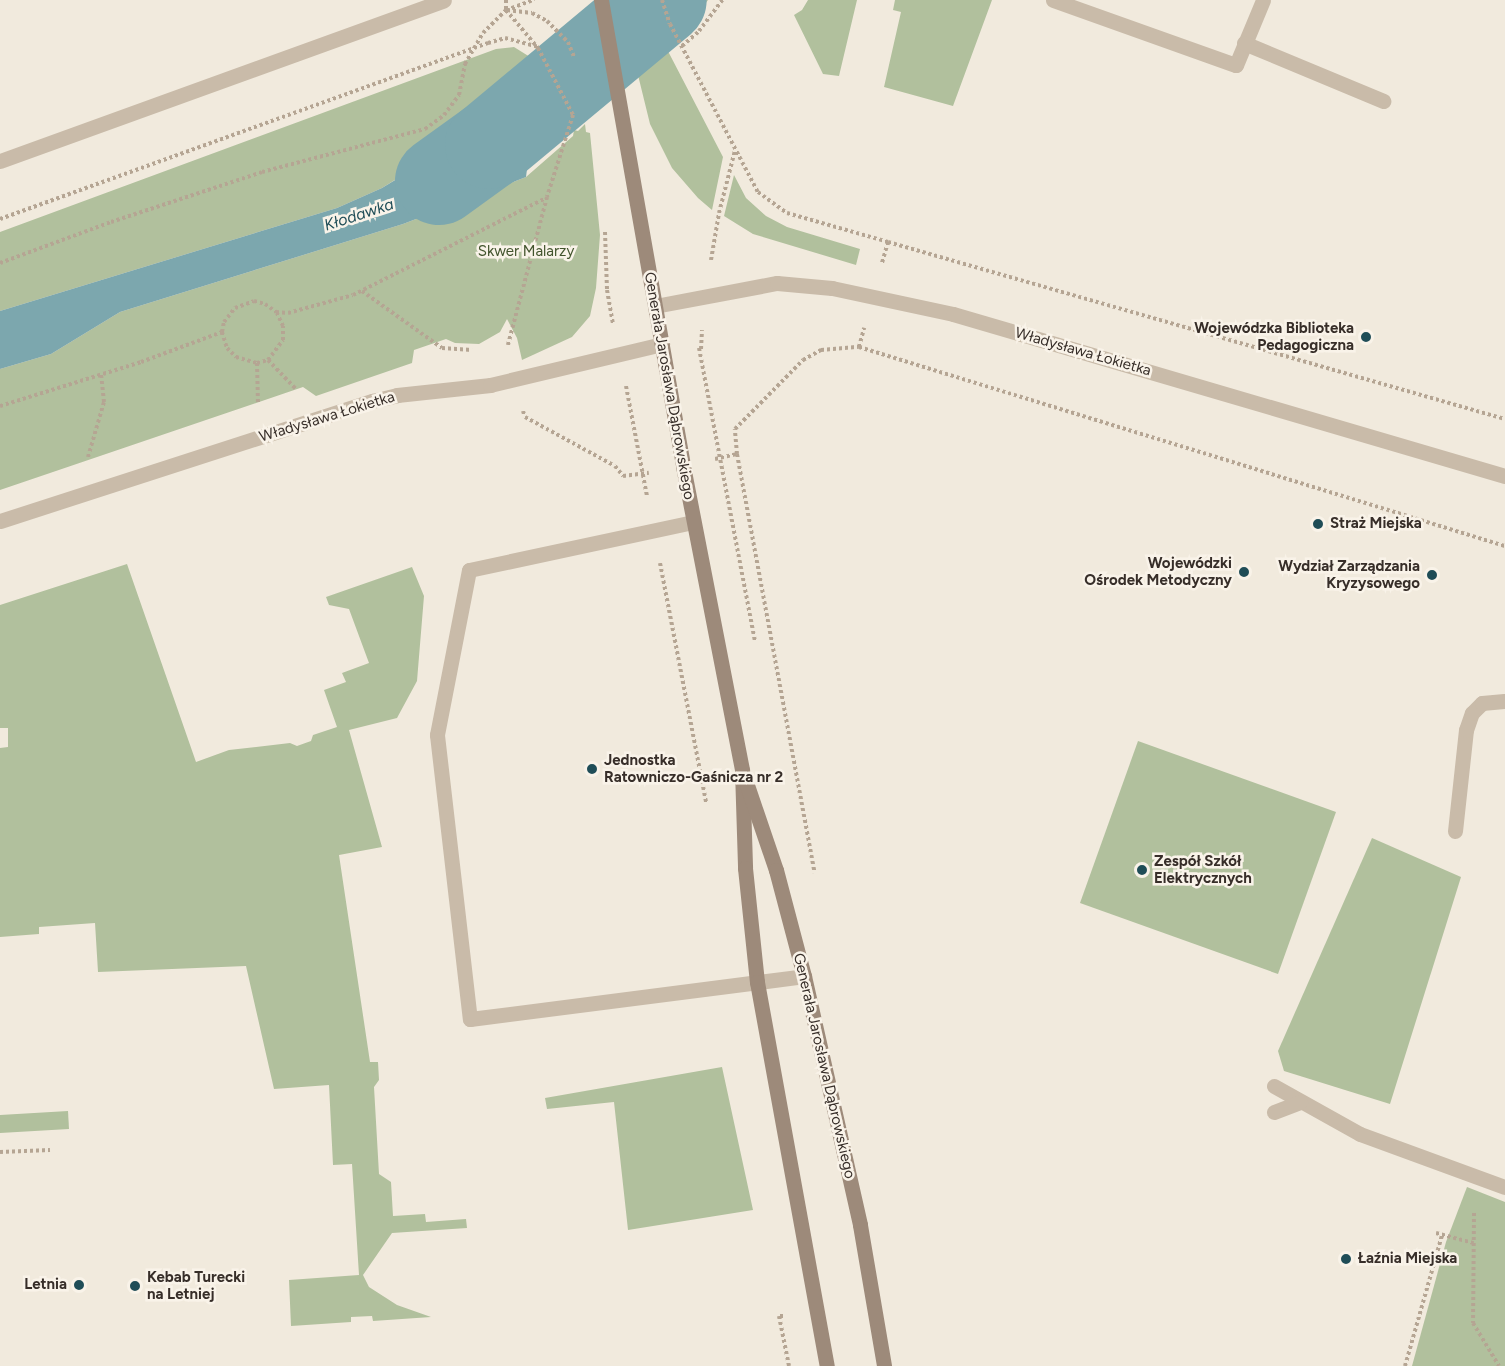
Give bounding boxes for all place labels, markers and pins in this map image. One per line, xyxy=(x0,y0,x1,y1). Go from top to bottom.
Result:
place label: Wojewódzka Biblioteka Pedagogiczna xyxy=(1194,319,1354,354)
marker: Wojewódzka Biblioteka Pedagogiczna xyxy=(1359,330,1373,344)
place label: Straż Miejska xyxy=(1330,515,1422,533)
marker: Straż Miejska xyxy=(1311,517,1325,531)
place label: Wojewódzki Ośrodek Metodyczny xyxy=(1084,554,1232,589)
place label: Wydział Zarządzania Kryzysowego xyxy=(1278,557,1420,592)
marker: Wojewódzki Ośrodek Metodyczny xyxy=(1237,565,1251,579)
marker: Wydział Zarządzania Kryzysowego xyxy=(1425,568,1439,582)
place label: Jednostka Ratowniczo-Gaśnicza nr 2 xyxy=(604,751,783,786)
marker: Jednostka Ratowniczo-Gaśnicza nr 2 xyxy=(585,762,599,776)
place label: Zespół Szkół Elektrycznych xyxy=(1154,852,1252,887)
marker: Zespół Szkół Elektrycznych xyxy=(1135,863,1149,877)
place label: Łaźnia Miejska xyxy=(1358,1250,1457,1268)
marker: Łaźnia Miejska xyxy=(1339,1252,1353,1266)
place label: Kebab Turecki na Letniej xyxy=(147,1268,245,1303)
place label: Letnia xyxy=(24,1276,67,1294)
marker: Letnia xyxy=(72,1278,86,1292)
marker: Kebab Turecki na Letniej xyxy=(128,1279,142,1293)

